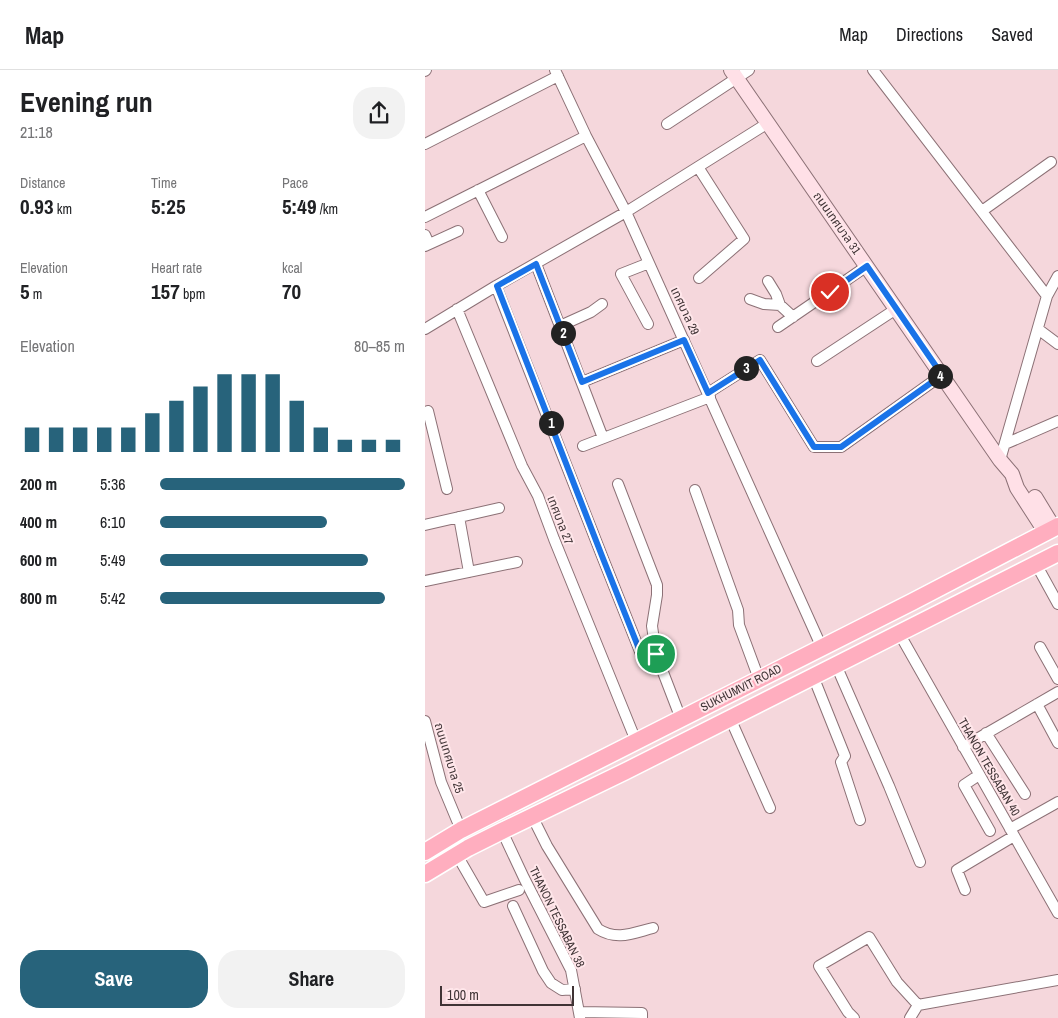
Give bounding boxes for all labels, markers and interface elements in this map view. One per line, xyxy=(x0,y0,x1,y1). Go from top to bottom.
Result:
text: Map xyxy=(25,19,64,51)
text: Map xyxy=(839,22,868,47)
text: Directions xyxy=(896,22,963,47)
text: Saved xyxy=(991,22,1033,47)
text: Evening run xyxy=(20,83,153,121)
button: share xyxy=(353,87,405,139)
text: 21:18 xyxy=(20,121,53,143)
text: Distance xyxy=(20,174,65,192)
text: Time xyxy=(151,174,177,192)
text: Pace xyxy=(282,174,308,192)
street label: ถนนเทศบาล 31 xyxy=(810,189,865,258)
text: 0.93 xyxy=(20,192,54,221)
text: 5:25 xyxy=(151,192,185,221)
text: 5:49 xyxy=(282,192,316,221)
text: km xyxy=(54,200,72,218)
text: /km xyxy=(316,200,338,218)
text: Elevation xyxy=(20,259,68,277)
text: Heart rate xyxy=(151,259,202,277)
text: kcal xyxy=(282,259,302,277)
pin xyxy=(809,271,851,313)
text: 5 xyxy=(20,277,30,306)
text: 157 xyxy=(151,277,180,306)
text: 70 xyxy=(282,277,301,306)
icon: check xyxy=(816,278,844,306)
street label: เทศบาล 29 xyxy=(667,284,703,338)
text: m xyxy=(30,285,42,303)
text: bpm xyxy=(180,285,205,303)
pin: 2 xyxy=(551,320,575,346)
text: 2 xyxy=(560,324,567,342)
text: Elevation xyxy=(20,335,75,357)
text: 80–85 m xyxy=(354,335,405,357)
pin: 3 xyxy=(733,356,759,380)
text: 3 xyxy=(743,359,750,377)
pin: 4 xyxy=(927,364,953,388)
text: 4 xyxy=(937,367,944,385)
pin: 1 xyxy=(539,410,563,436)
text: 1 xyxy=(548,414,555,432)
text: 200 m xyxy=(20,473,57,495)
text: 5:36 xyxy=(100,473,126,495)
street label: เทศบาล 27 xyxy=(543,493,577,547)
text: 400 m xyxy=(20,511,57,533)
text: 6:10 xyxy=(100,511,126,533)
text: 600 m xyxy=(20,549,57,571)
text: 5:49 xyxy=(100,549,126,571)
text: 800 m xyxy=(20,587,57,609)
text: 5:42 xyxy=(100,587,126,609)
pin xyxy=(635,633,677,675)
icon: arrive xyxy=(642,640,670,668)
street label: SUKHUMVIT ROAD xyxy=(698,661,784,715)
street label: THANON TESSABAN 40 xyxy=(954,715,1024,819)
street label: ถนนเทศบาล 25 xyxy=(431,721,467,796)
street label: THANON TESSABAN 38 xyxy=(526,864,588,970)
button: Save xyxy=(20,950,208,1008)
button: Share xyxy=(218,950,405,1008)
scale bar xyxy=(440,983,574,1006)
text: 100 m xyxy=(447,986,479,1004)

